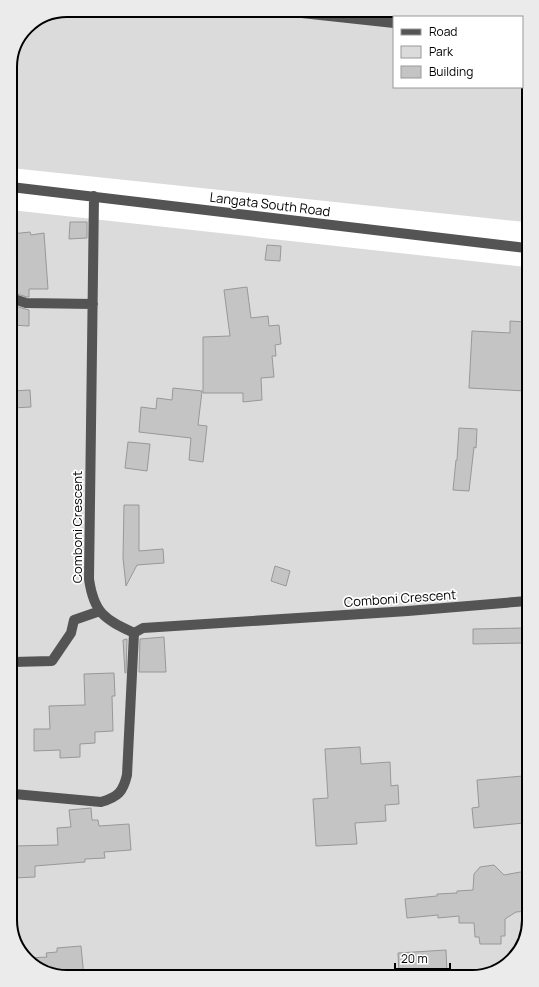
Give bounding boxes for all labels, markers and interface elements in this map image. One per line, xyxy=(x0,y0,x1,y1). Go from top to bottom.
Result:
legend xyxy=(393,16,523,88)
text: Road xyxy=(429,23,457,40)
text: Park xyxy=(429,43,454,60)
text: Building xyxy=(429,63,473,80)
street label: Langata South Road xyxy=(209,188,331,220)
street label: Comboni Crescent xyxy=(68,471,86,583)
street label: Comboni Crescent xyxy=(343,585,457,611)
scale bar xyxy=(395,945,450,971)
text: 20 m xyxy=(401,950,428,967)

